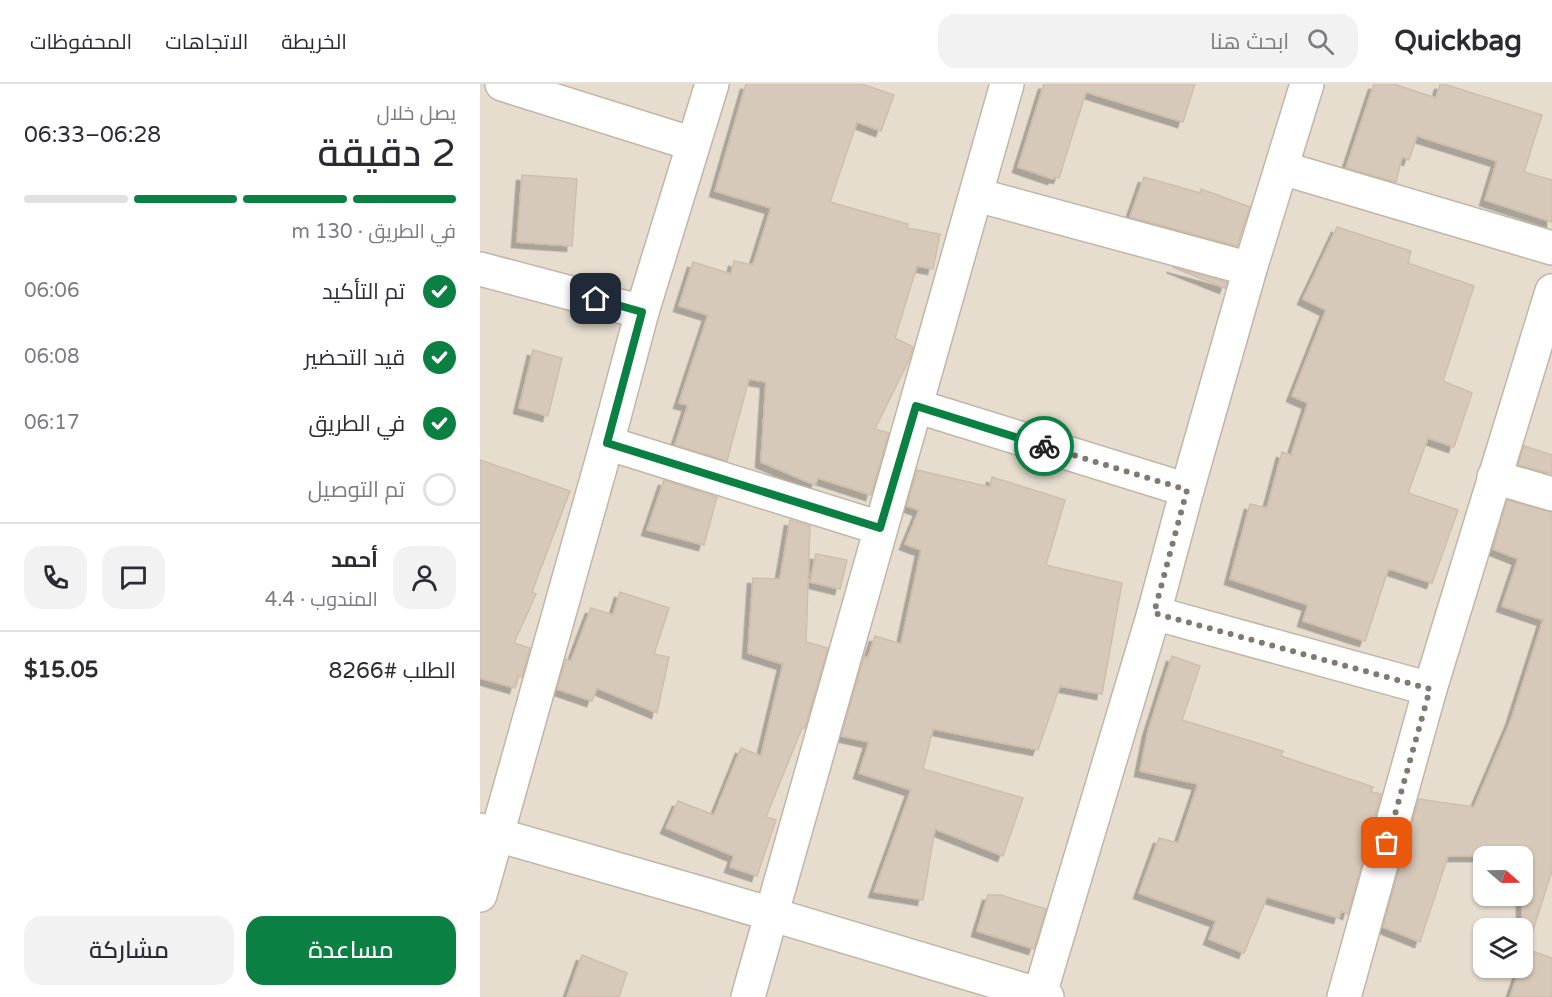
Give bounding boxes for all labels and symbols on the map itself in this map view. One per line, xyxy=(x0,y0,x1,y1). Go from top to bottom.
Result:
pin xyxy=(570,273,621,324)
courier xyxy=(1014,416,1074,476)
pin xyxy=(1361,817,1412,868)
north arrow xyxy=(1473,846,1533,906)

